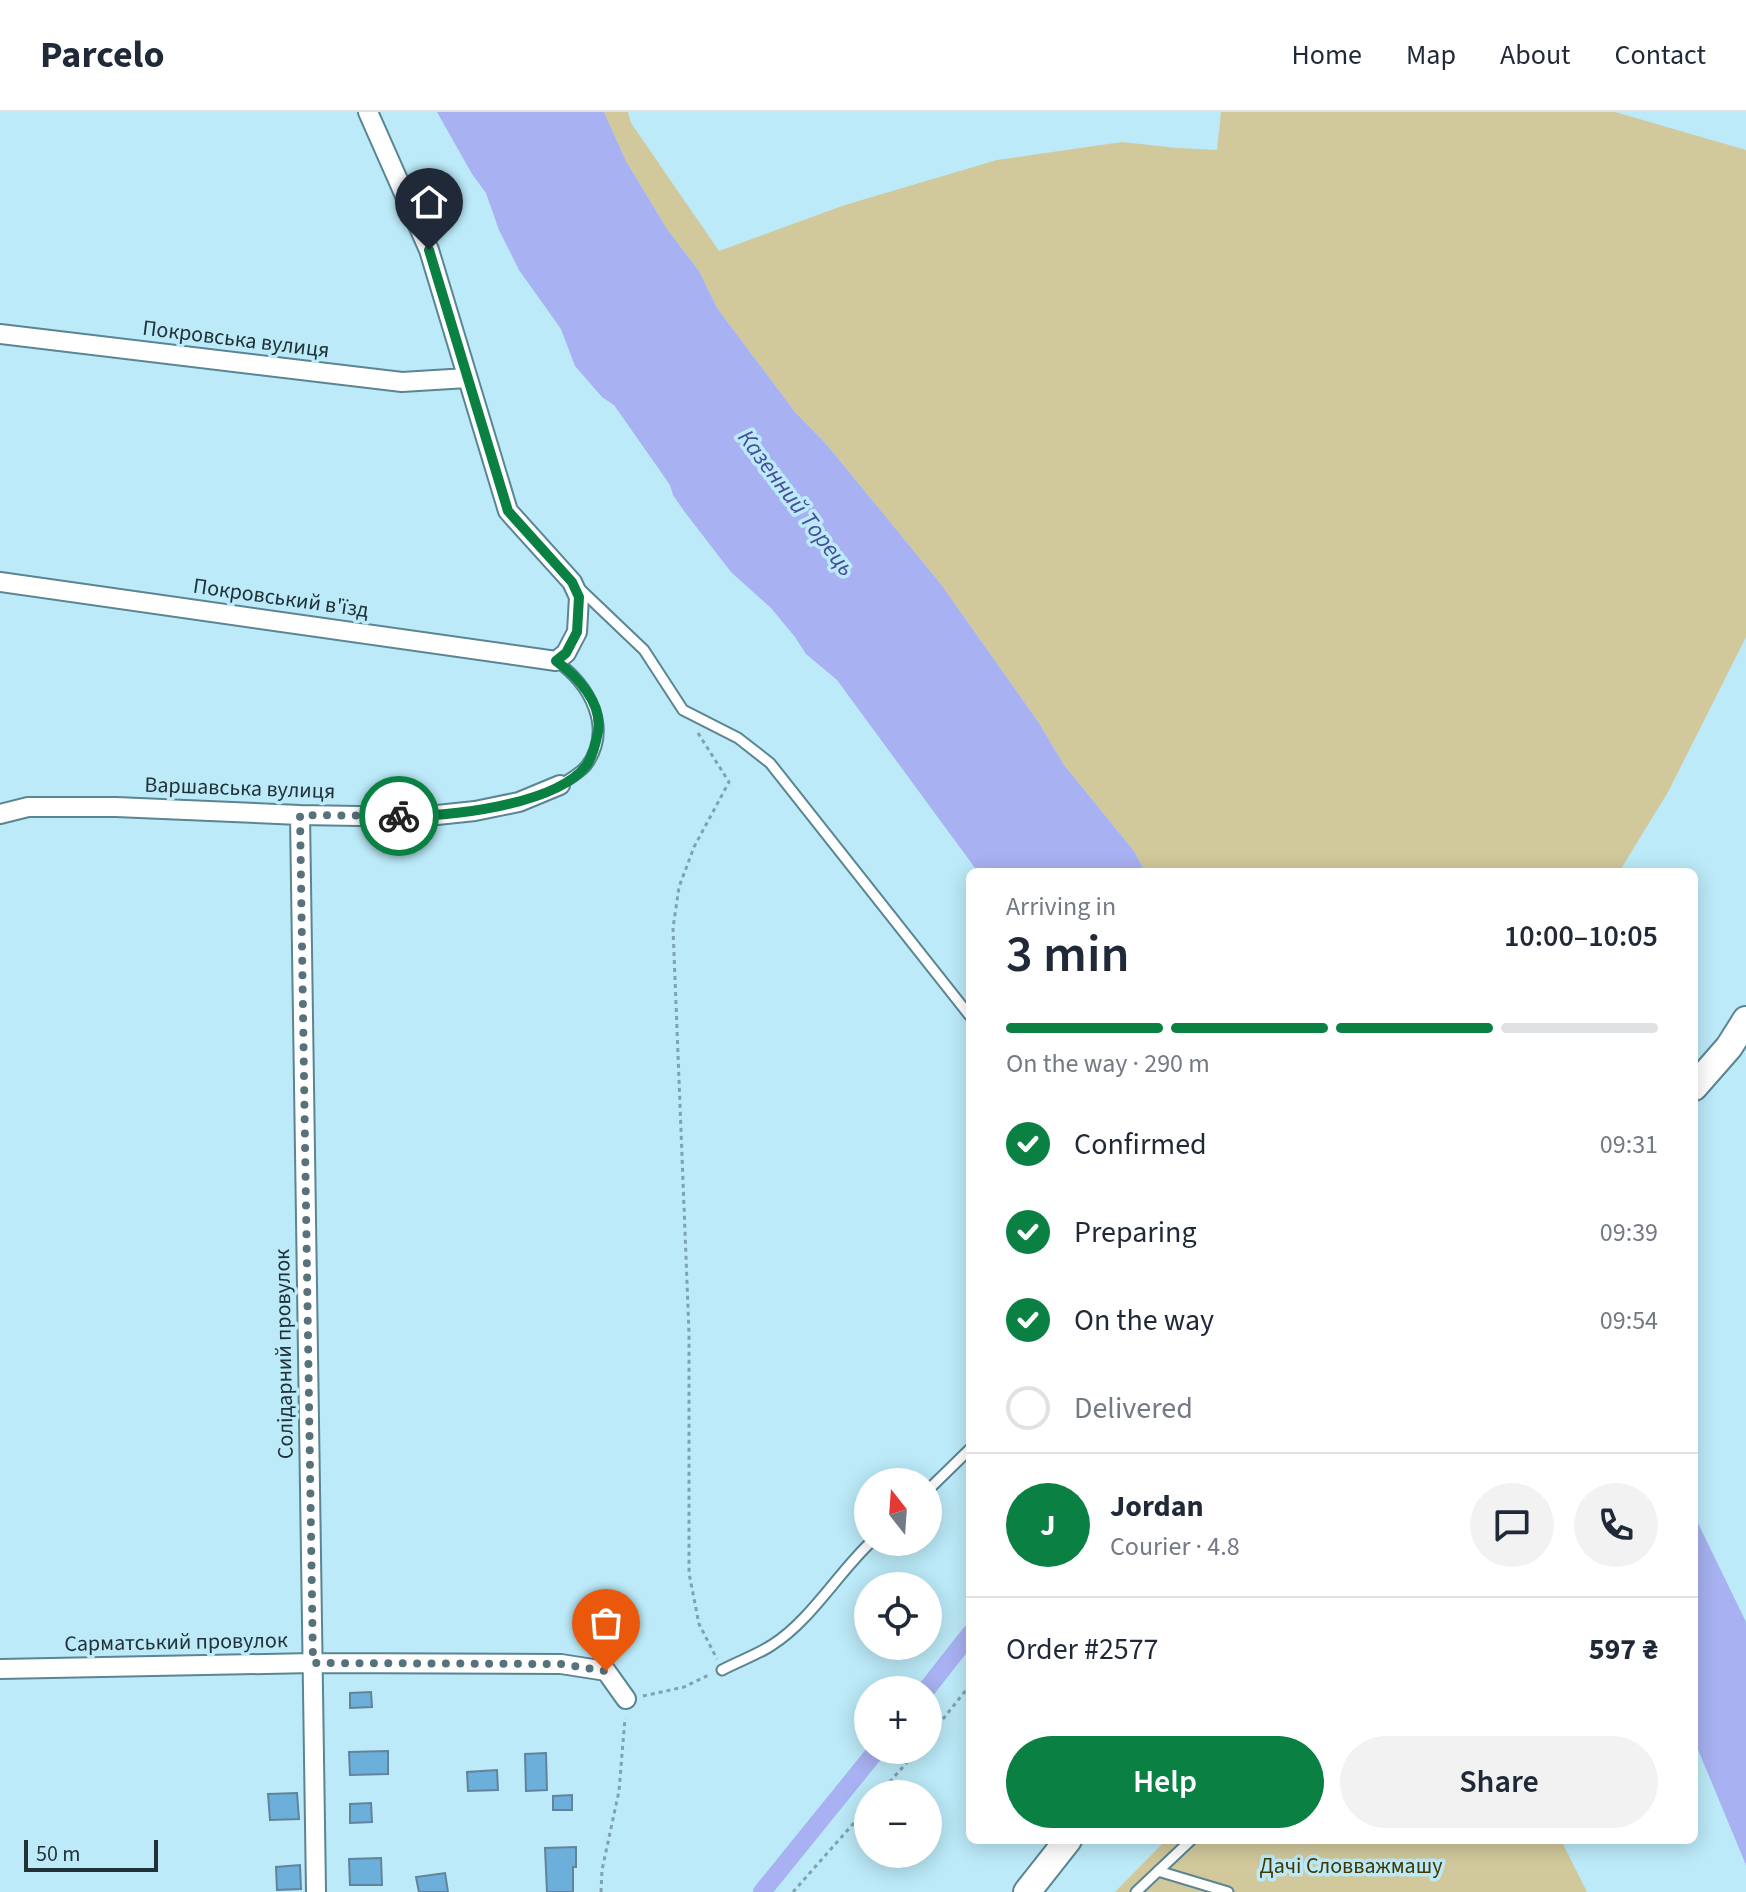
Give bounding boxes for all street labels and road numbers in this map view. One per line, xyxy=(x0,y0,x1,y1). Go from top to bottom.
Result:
street label: Покровська вулиця xyxy=(141,312,331,366)
street label: Покровський в'їзд xyxy=(191,570,371,626)
street label: Варшавська вулиця xyxy=(144,769,336,807)
street label: Солідарний провулок xyxy=(266,1248,302,1459)
street label: Сарматський провулок xyxy=(64,1624,288,1660)

